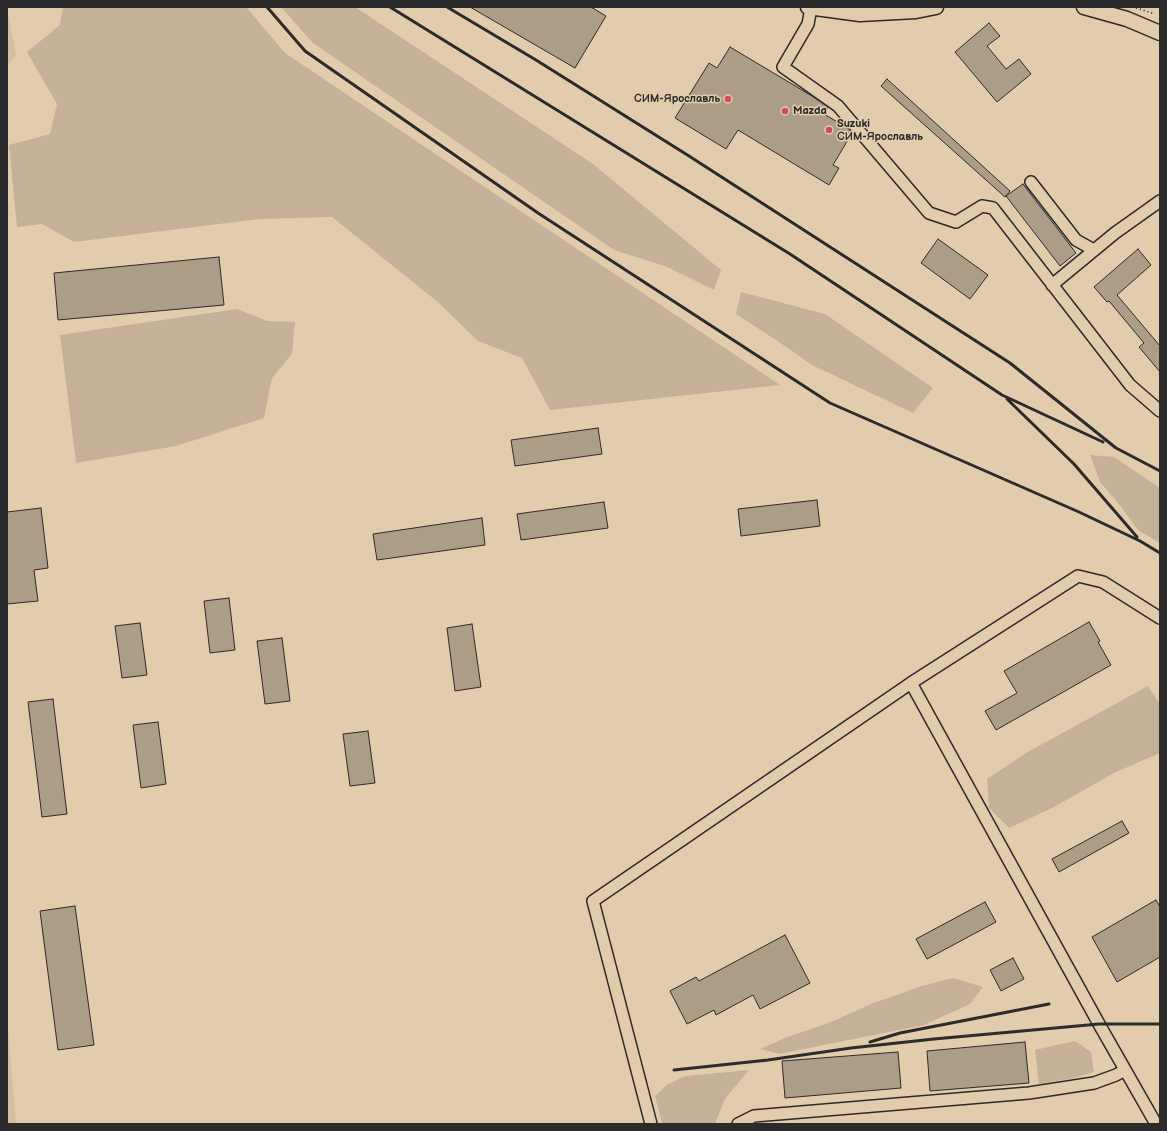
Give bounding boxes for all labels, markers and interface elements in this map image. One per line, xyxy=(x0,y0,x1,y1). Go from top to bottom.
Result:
place label: СИМ-Ярославль xyxy=(634,92,720,106)
marker: СИМ-Ярославль xyxy=(723,94,733,104)
place label: Mazda xyxy=(793,104,827,118)
marker: Mazda xyxy=(780,106,790,116)
place label: Suzuki СИМ-Ярославль xyxy=(837,117,923,143)
marker: Suzuki СИМ-Ярославль xyxy=(824,125,834,135)

